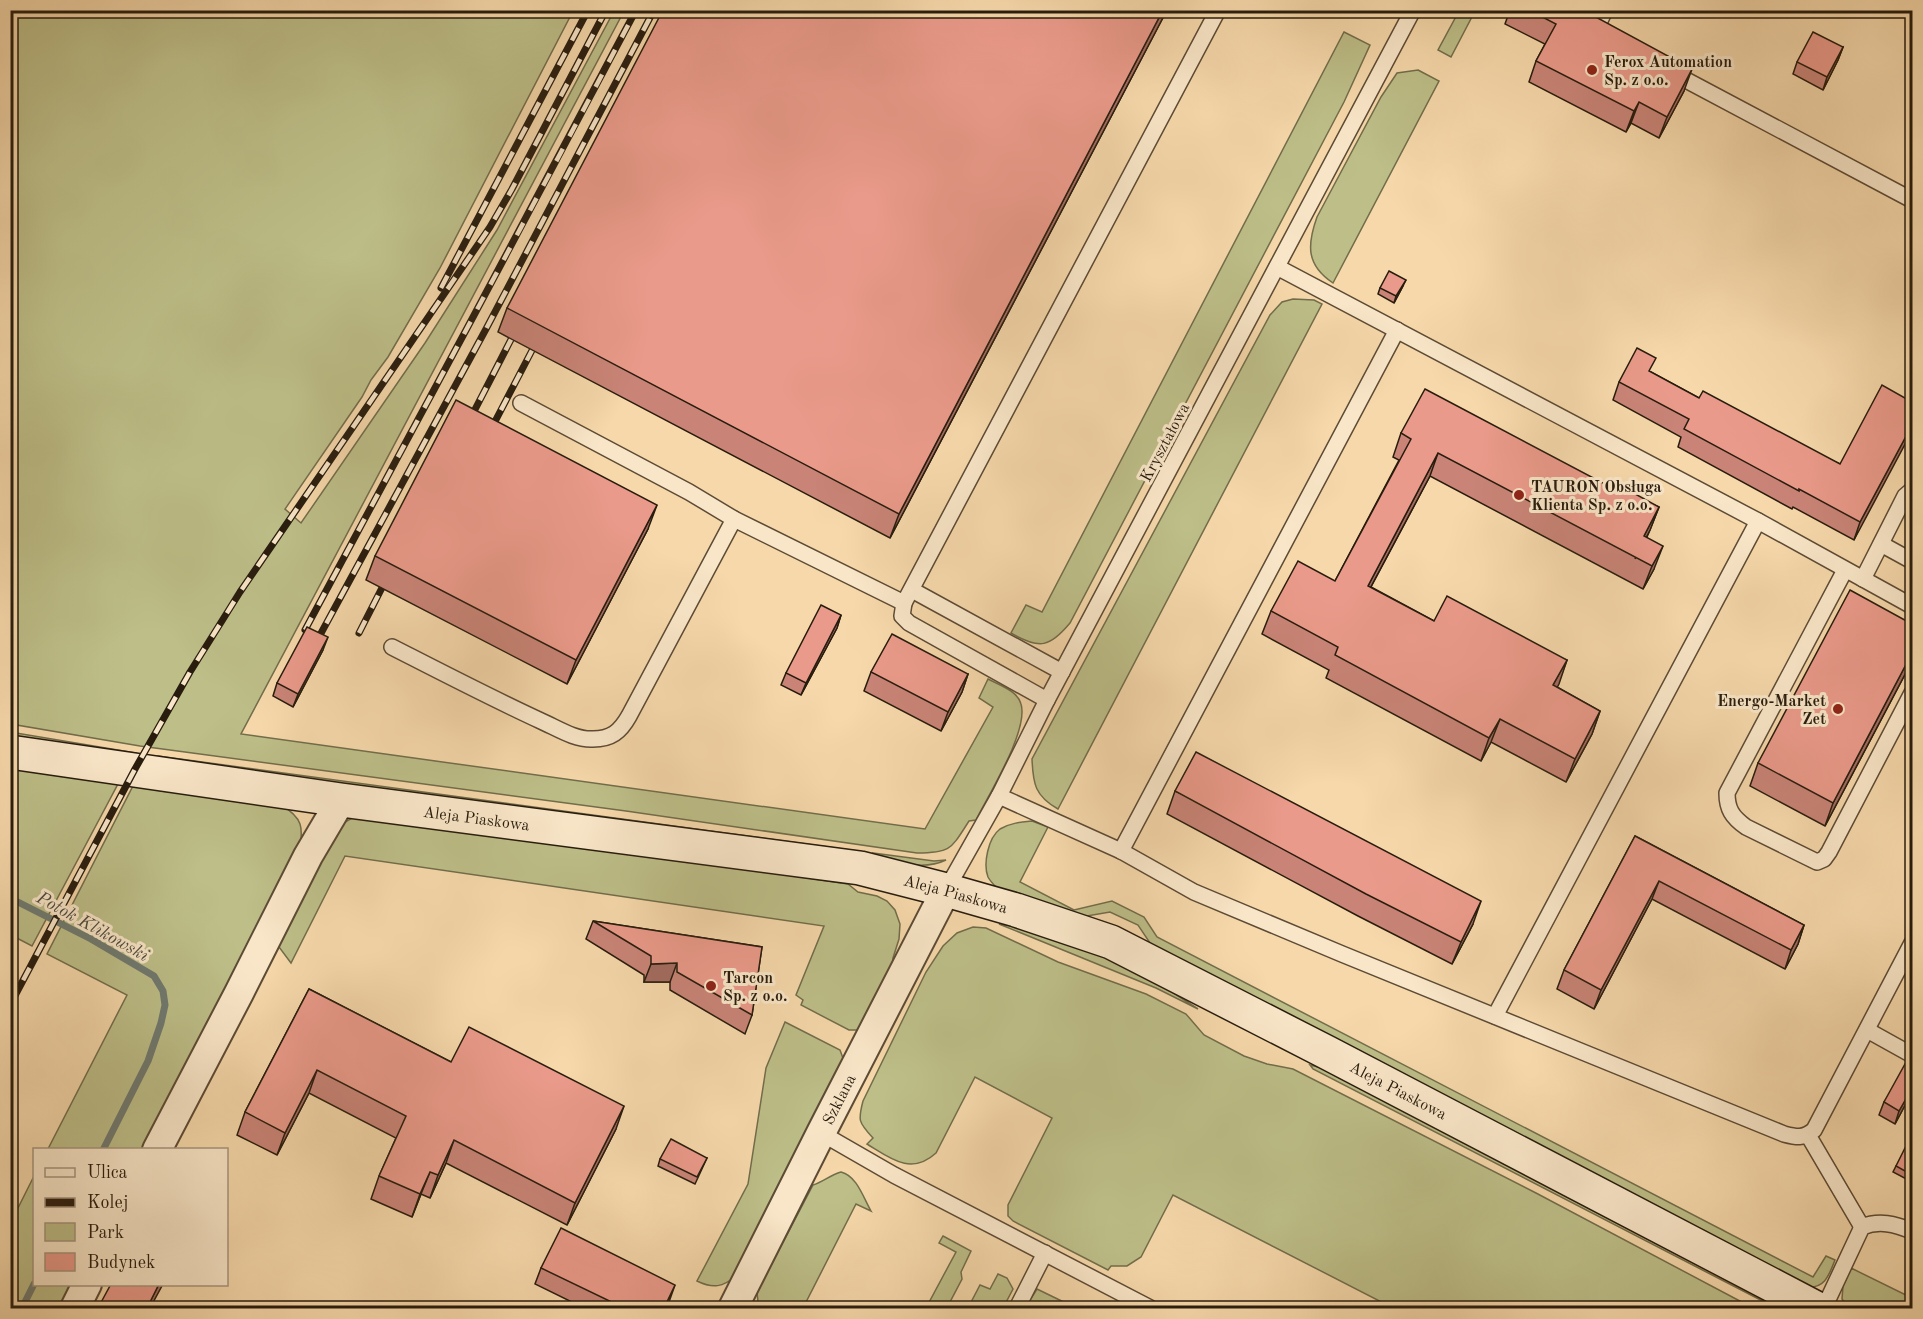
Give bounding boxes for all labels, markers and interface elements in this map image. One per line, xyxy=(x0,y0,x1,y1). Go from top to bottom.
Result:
place label: Ferox Automation Sp. z o.o. xyxy=(1604,55,1732,89)
marker: Ferox Automation Sp. z o.o. xyxy=(1585,63,1599,77)
street label: Kryształowa xyxy=(1138,401,1193,485)
place label: TAURON Obsługa Klienta Sp. z o.o. xyxy=(1531,480,1662,514)
marker: TAURON Obsługa Klienta Sp. z o.o. xyxy=(1512,488,1526,502)
place label: Energo-Market Zet xyxy=(1717,694,1826,728)
marker: Energo-Market Zet xyxy=(1831,702,1845,716)
street label: Aleja Piaskowa xyxy=(422,805,530,835)
street label: Aleja Piaskowa xyxy=(902,873,1009,917)
water label: Potok Klikowski xyxy=(32,888,152,965)
place label: Tarcon Sp. z o.o. xyxy=(723,971,788,1005)
marker: Tarcon Sp. z o.o. xyxy=(704,979,718,993)
street label: Aleja Piaskowa xyxy=(1346,1060,1449,1124)
street label: Szklana xyxy=(821,1072,860,1128)
legend xyxy=(33,1148,228,1286)
text: Ulica xyxy=(87,1164,128,1182)
text: Kolej xyxy=(87,1194,128,1212)
text: Park xyxy=(87,1224,124,1242)
text: Budynek xyxy=(87,1254,155,1272)

